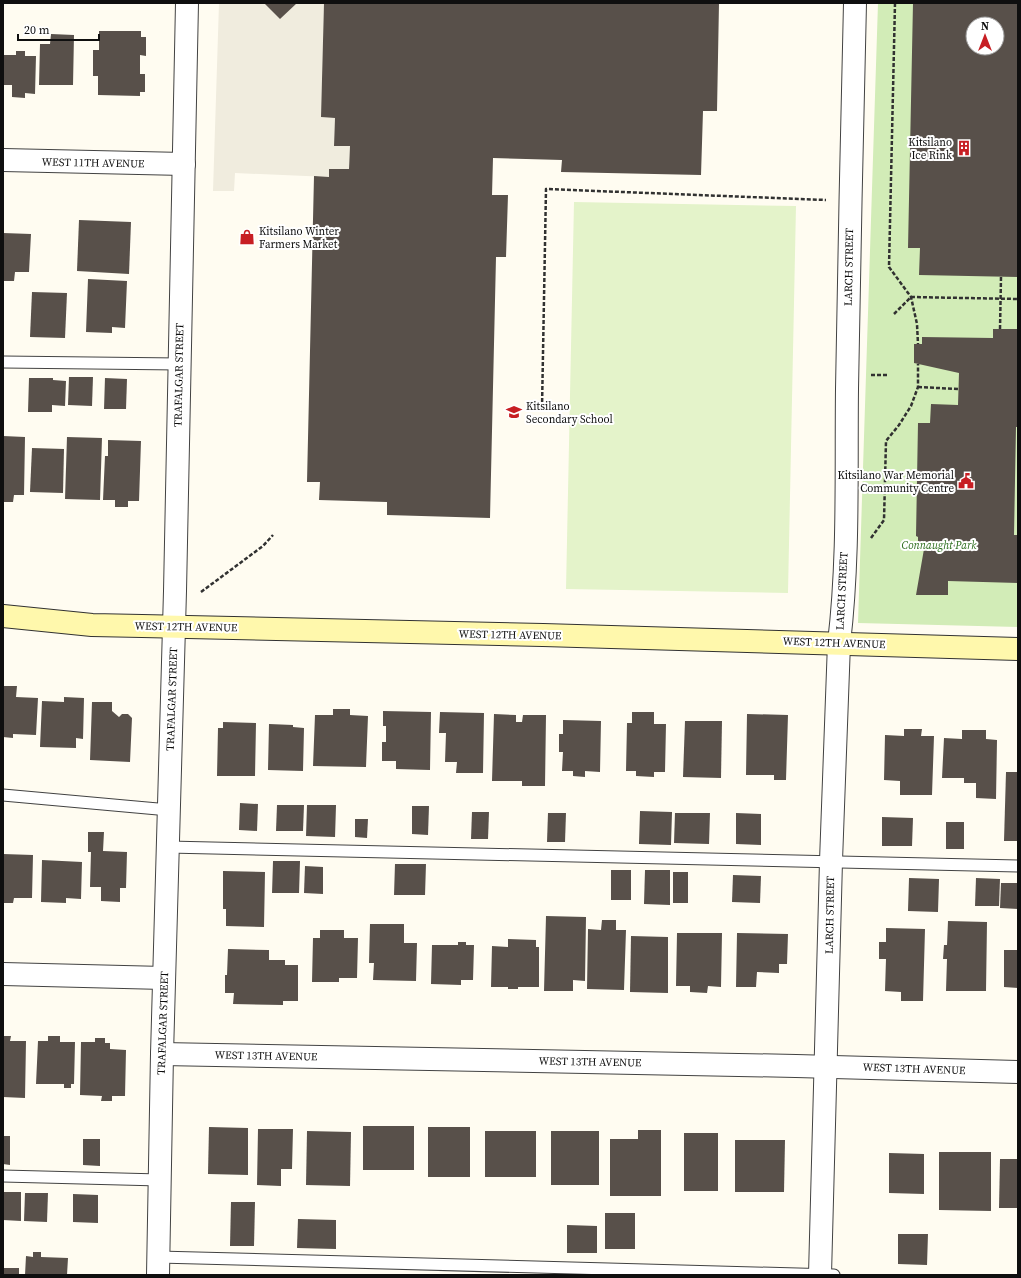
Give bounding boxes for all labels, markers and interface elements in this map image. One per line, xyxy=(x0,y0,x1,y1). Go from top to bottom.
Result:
scale bar xyxy=(18,16,99,42)
north arrow xyxy=(965,16,1005,56)
text: N xyxy=(981,19,989,34)
text: 20 m xyxy=(24,22,50,38)
place label: Kitsilano Ice Rink xyxy=(908,135,953,163)
building icon: Kitsilano Ice Rink xyxy=(955,139,973,157)
street label: WEST 11TH AVENUE xyxy=(41,155,145,171)
place label: Kitsilano Winter Farmers Market xyxy=(259,224,339,252)
street label: LARCH STREET xyxy=(841,227,857,306)
shop icon: Kitsilano Winter Farmers Market xyxy=(238,228,256,246)
street label: TRAFALGAR STREET xyxy=(171,323,187,427)
place label: Kitsilano Secondary School xyxy=(526,399,613,427)
school or university icon: Kitsilano Secondary School xyxy=(505,403,523,421)
place label: Kitsilano War Memorial Community Centre xyxy=(837,468,954,496)
public building icon: Kitsilano War Memorial Community Centre xyxy=(957,472,975,490)
park label: Connaught Park xyxy=(902,538,977,553)
street label: LARCH STREET xyxy=(832,551,852,630)
street label: WEST 12TH AVENUE xyxy=(134,619,238,635)
street label: WEST 12TH AVENUE xyxy=(458,627,562,643)
street label: WEST 12TH AVENUE xyxy=(782,634,886,652)
street label: TRAFALGAR STREET xyxy=(163,647,181,751)
street label: LARCH STREET xyxy=(822,875,838,954)
street label: TRAFALGAR STREET xyxy=(154,971,172,1075)
street label: WEST 13TH AVENUE xyxy=(214,1048,318,1064)
street label: WEST 13TH AVENUE xyxy=(538,1054,642,1070)
street label: WEST 13TH AVENUE xyxy=(862,1060,966,1078)

